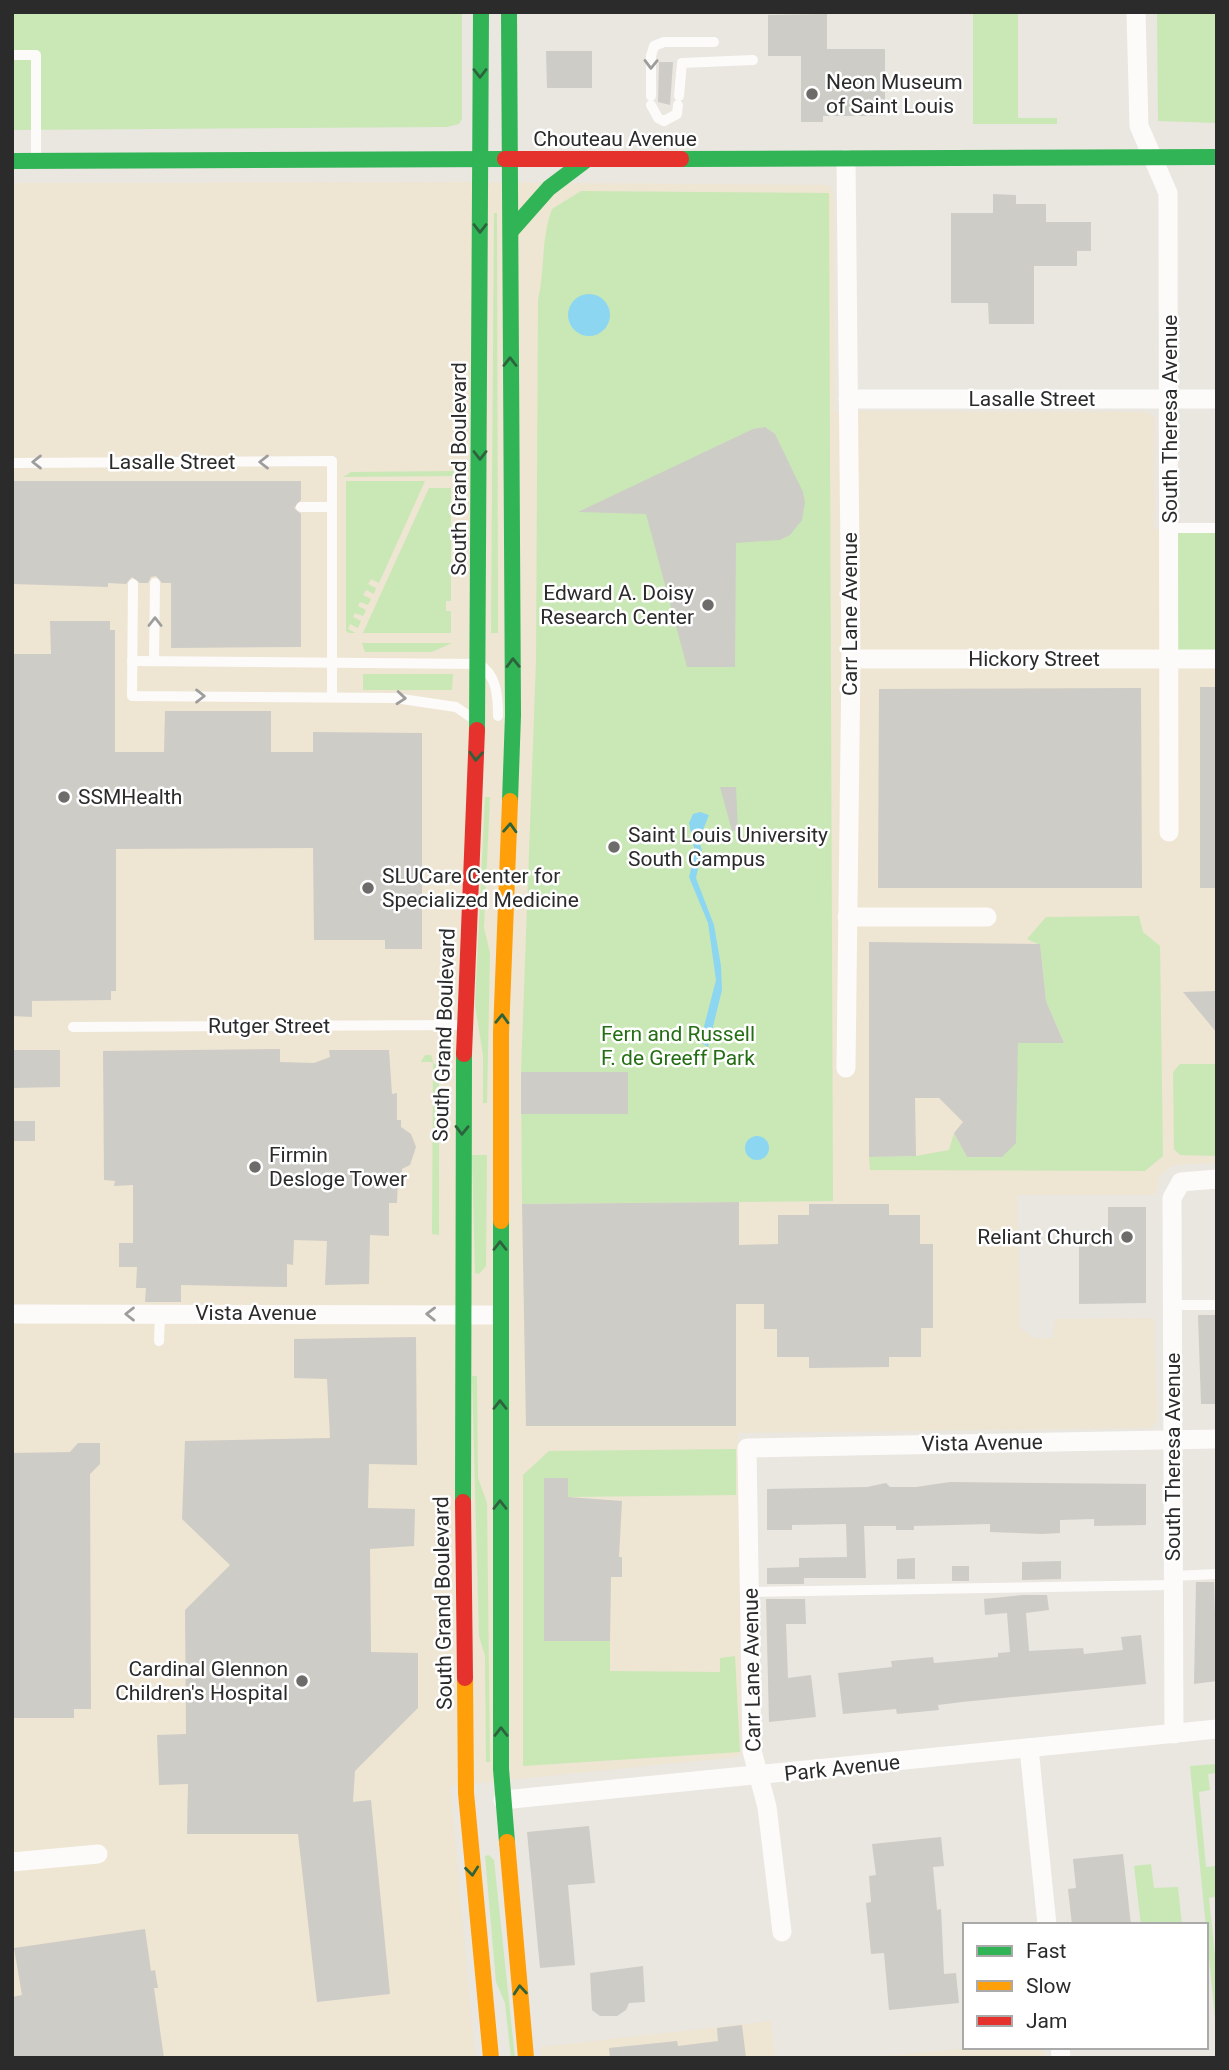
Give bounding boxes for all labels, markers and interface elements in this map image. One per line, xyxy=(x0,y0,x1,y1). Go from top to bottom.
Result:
one-way arrow xyxy=(643,60,659,70)
one-way arrow xyxy=(472,68,488,79)
place label: Neon Museum of Saint Louis xyxy=(826,70,963,118)
marker: Neon Museum of Saint Louis xyxy=(804,86,820,102)
street label: Chouteau Avenue xyxy=(533,127,697,151)
one-way arrow xyxy=(472,223,488,233)
street label: South Theresa Avenue xyxy=(1158,315,1182,523)
one-way arrow xyxy=(502,356,518,367)
street label: South Grand Boulevard xyxy=(447,362,471,576)
street label: Lasalle Street xyxy=(969,387,1096,411)
street label: Lasalle Street xyxy=(109,450,236,474)
one-way arrow xyxy=(472,450,488,461)
one-way arrow xyxy=(31,454,41,470)
one-way arrow xyxy=(258,454,269,470)
street label: Carr Lane Avenue xyxy=(838,532,862,696)
place label: Edward A. Doisy Research Center xyxy=(540,581,694,629)
marker: Edward A. Doisy Research Center xyxy=(700,597,716,613)
one-way arrow xyxy=(147,616,163,627)
street label: Hickory Street xyxy=(968,647,1100,671)
one-way arrow xyxy=(505,657,521,668)
one-way arrow xyxy=(195,688,206,704)
one-way arrow xyxy=(395,691,406,706)
one-way arrow xyxy=(469,751,484,762)
place label: SSMHealth xyxy=(78,785,182,809)
marker: SSMHealth xyxy=(56,789,72,805)
one-way arrow xyxy=(503,822,518,833)
place label: Saint Louis University South Campus xyxy=(628,823,828,871)
marker: Saint Louis University South Campus xyxy=(606,839,622,855)
place label: SLUCare Center for Specialized Medicine xyxy=(382,864,579,912)
marker: SLUCare Center for Specialized Medicine xyxy=(360,880,376,896)
street label: South Grand Boulevard xyxy=(428,928,460,1142)
one-way arrow xyxy=(494,1013,509,1024)
street label: Rutger Street xyxy=(208,1014,330,1038)
park label: Fern and Russell F. de Greeff Park xyxy=(601,1022,755,1070)
one-way arrow xyxy=(454,1126,470,1136)
place label: Firmin Desloge Tower xyxy=(269,1143,407,1191)
marker: Firmin Desloge Tower xyxy=(247,1159,263,1175)
place label: Reliant Church xyxy=(977,1225,1113,1249)
marker: Reliant Church xyxy=(1119,1229,1135,1245)
one-way arrow xyxy=(492,1241,507,1252)
street label: Vista Avenue xyxy=(195,1301,317,1325)
one-way arrow xyxy=(124,1306,135,1322)
one-way arrow xyxy=(425,1306,436,1322)
street label: South Theresa Avenue xyxy=(1161,1353,1185,1561)
one-way arrow xyxy=(492,1399,508,1410)
street label: Vista Avenue xyxy=(921,1430,1043,1456)
street label: South Grand Boulevard xyxy=(429,1496,457,1710)
one-way arrow xyxy=(492,1499,508,1509)
street label: Carr Lane Avenue xyxy=(739,1588,765,1752)
place label: Cardinal Glennon Children's Hospital xyxy=(115,1657,288,1705)
marker: Cardinal Glennon Children's Hospital xyxy=(294,1673,310,1689)
one-way arrow xyxy=(493,1726,509,1737)
street label: Park Avenue xyxy=(783,1750,901,1786)
one-way arrow xyxy=(464,1866,479,1877)
legend xyxy=(963,1923,1208,2049)
text: Fast xyxy=(1026,1939,1067,1963)
text: Slow xyxy=(1026,1974,1072,1998)
one-way arrow xyxy=(513,1984,528,1995)
text: Jam xyxy=(1026,2009,1067,2033)

